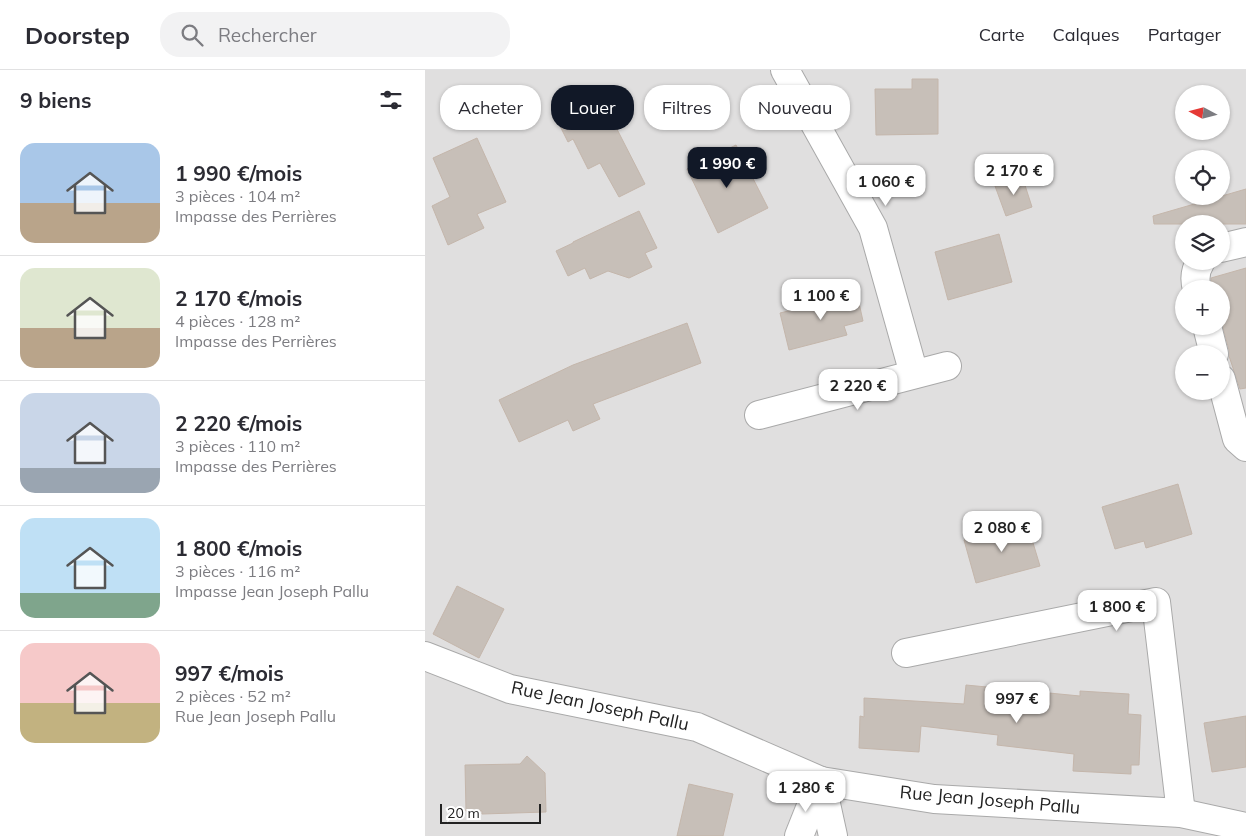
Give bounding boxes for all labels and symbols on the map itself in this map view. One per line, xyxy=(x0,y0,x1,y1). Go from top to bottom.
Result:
north arrow xyxy=(1175,85,1230,140)
pin: 1 990 € xyxy=(681,146,773,189)
pin: 2 170 € xyxy=(968,154,1060,196)
pin: 1 060 € xyxy=(840,164,932,207)
pin: 1 100 € xyxy=(775,278,867,321)
pin: 2 220 € xyxy=(812,368,904,411)
pin: 2 080 € xyxy=(956,510,1048,553)
pin: 1 800 € xyxy=(1071,590,1163,632)
street label: Rue Jean Joseph Pallu xyxy=(509,675,691,736)
pin: 997 € xyxy=(982,682,1052,724)
pin: 1 280 € xyxy=(760,770,852,813)
street label: Rue Jean Joseph Pallu xyxy=(899,780,1081,819)
scale bar xyxy=(440,801,541,824)

